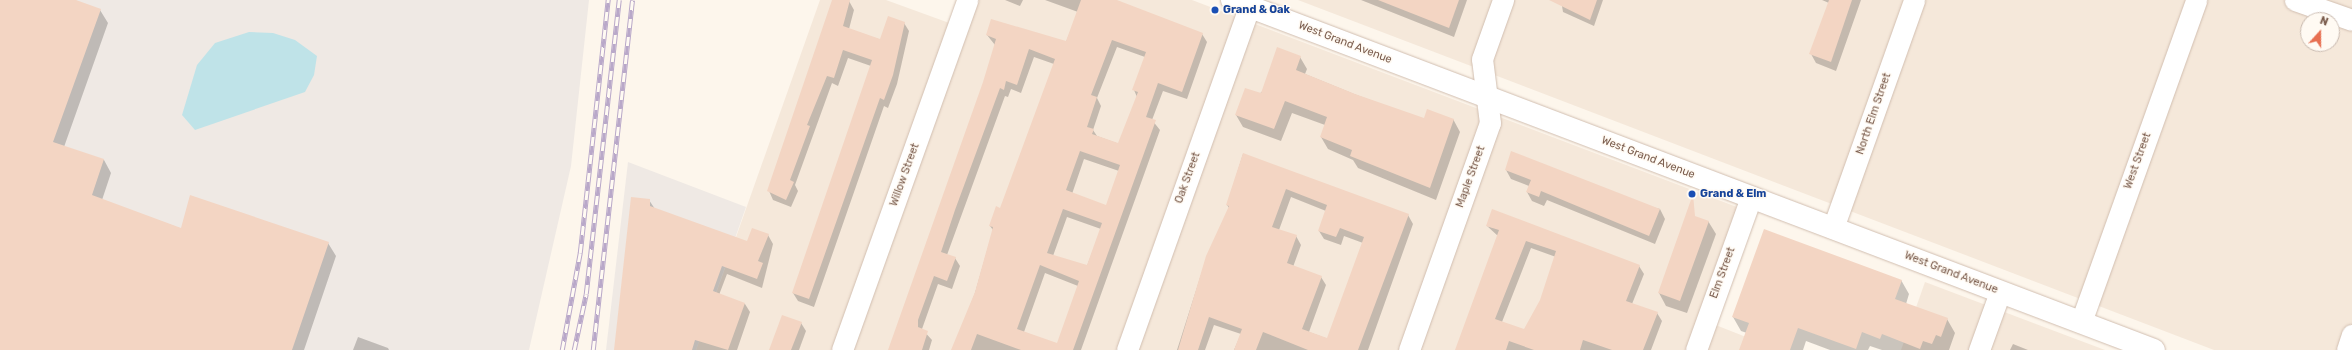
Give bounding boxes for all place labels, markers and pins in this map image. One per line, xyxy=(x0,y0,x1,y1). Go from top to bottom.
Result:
place label: Grand & Oak xyxy=(1223,3,1290,17)
marker: Grand & Oak xyxy=(1210,5,1220,15)
place label: Grand & Elm xyxy=(1700,187,1766,201)
marker: Grand & Elm xyxy=(1687,189,1697,199)

